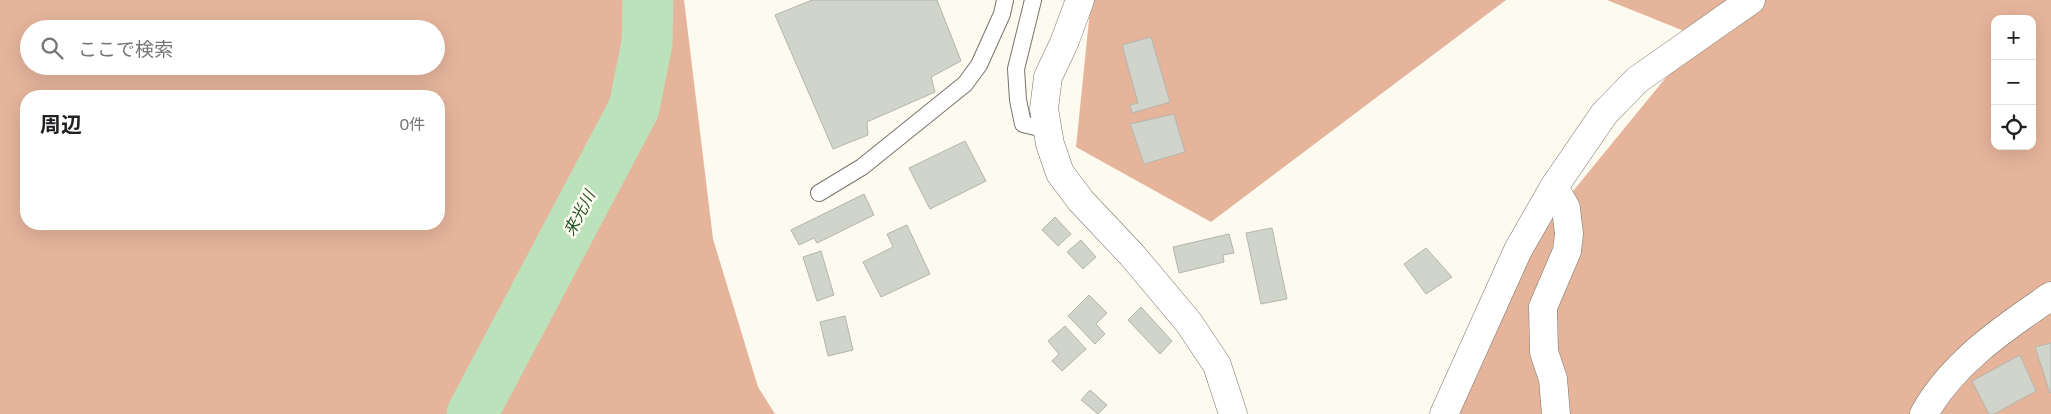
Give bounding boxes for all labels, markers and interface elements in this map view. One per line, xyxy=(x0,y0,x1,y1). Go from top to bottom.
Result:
map controls xyxy=(1991,15,2036,150)
button: + xyxy=(1991,15,2036,60)
search box xyxy=(20,20,445,75)
icon: search xyxy=(38,34,66,62)
text: ここで検索 xyxy=(78,37,173,60)
button: − xyxy=(1991,60,2036,105)
button: locate xyxy=(1991,105,2036,150)
text: 周辺 xyxy=(40,111,82,136)
text: 0件 xyxy=(400,114,425,133)
water label: 来光川 xyxy=(559,185,599,238)

